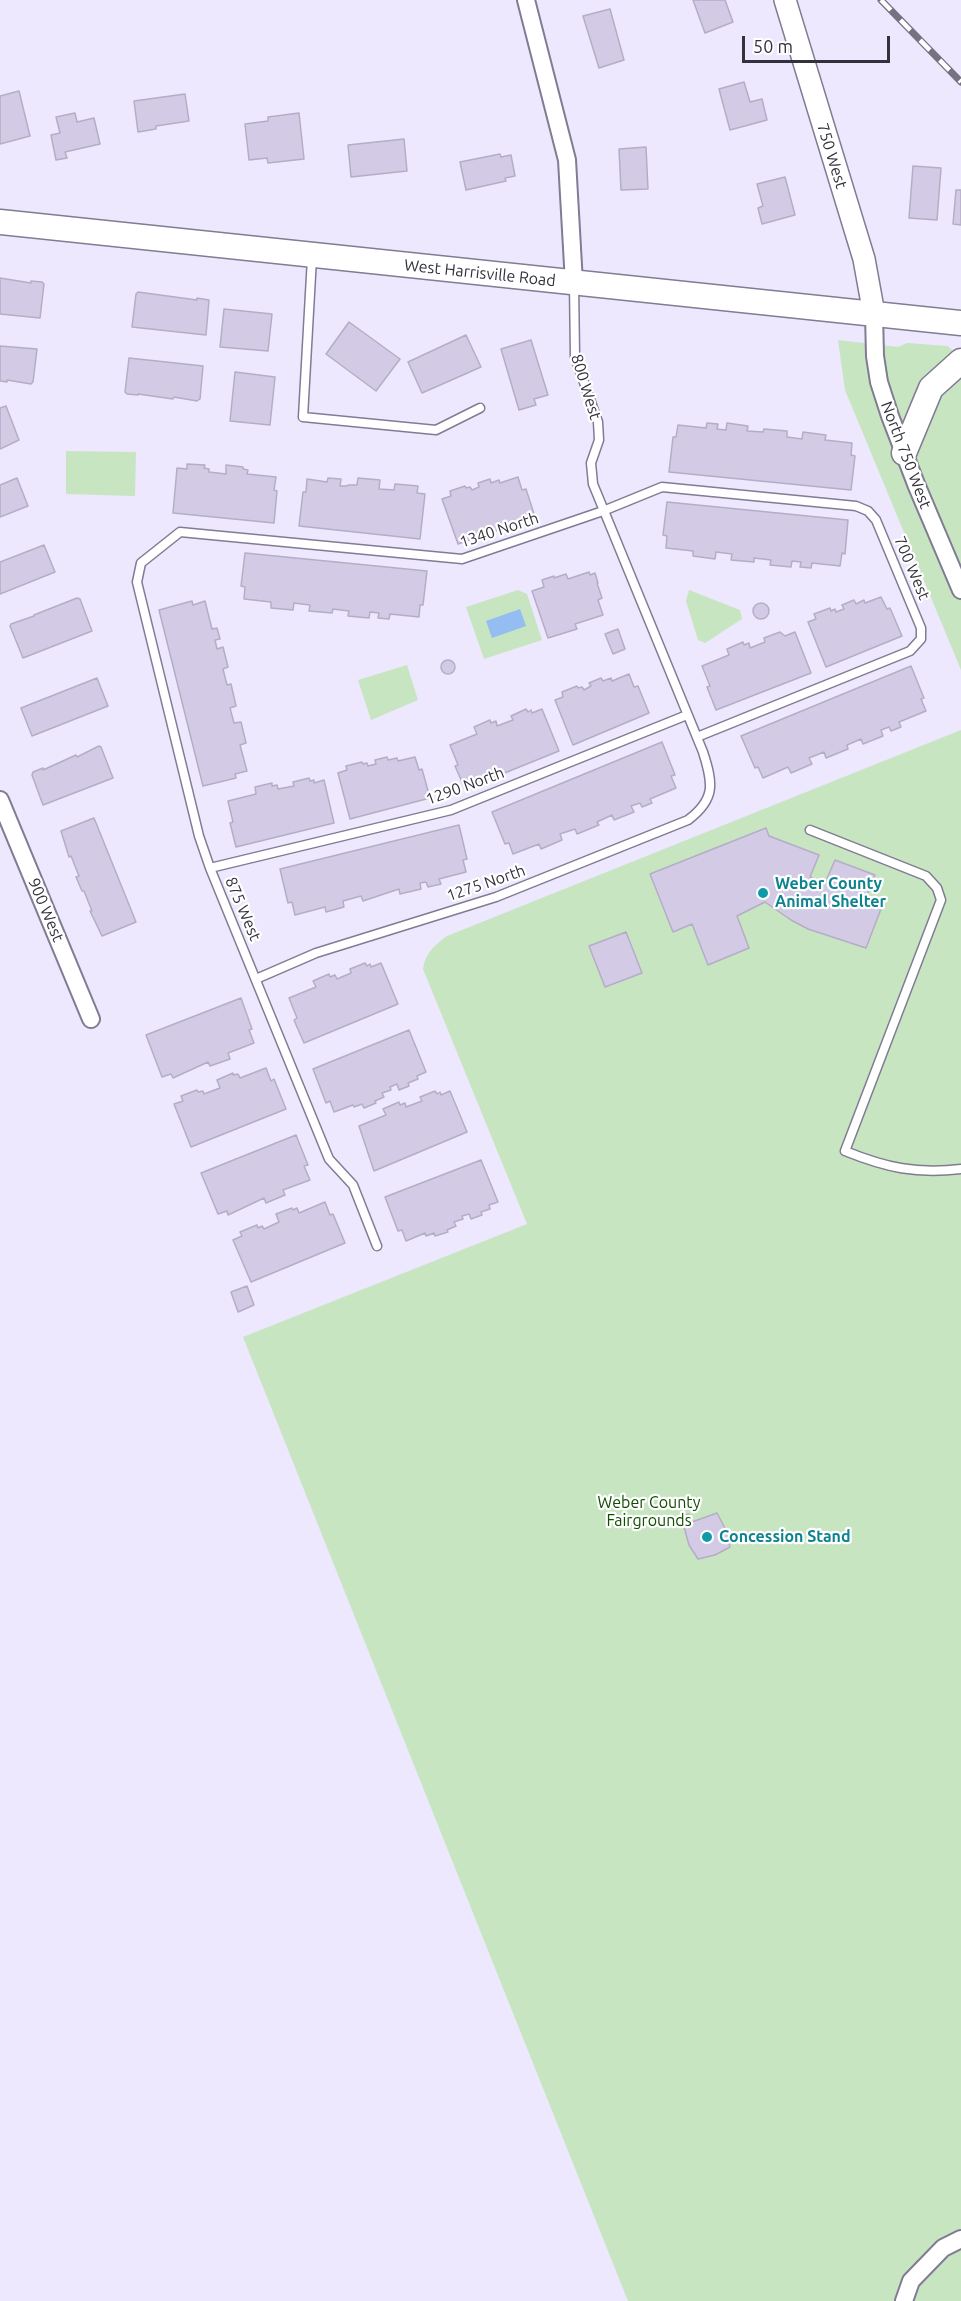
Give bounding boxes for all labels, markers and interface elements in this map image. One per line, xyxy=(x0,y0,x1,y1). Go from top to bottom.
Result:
scale bar xyxy=(745,24,894,62)
text: 50 m xyxy=(753,36,793,56)
street label: 750 West xyxy=(813,121,851,191)
street label: West Harrisville Road xyxy=(403,256,557,290)
street label: 800 West xyxy=(567,352,605,422)
street label: North 750 West xyxy=(877,399,935,511)
street label: 1340 North xyxy=(457,508,541,552)
street label: 700 West xyxy=(890,533,934,603)
street label: 1290 North xyxy=(423,763,507,809)
street label: 1275 North xyxy=(444,861,528,905)
street label: 875 West xyxy=(221,874,265,944)
place label: Weber County Animal Shelter xyxy=(775,874,886,912)
street label: 900 West xyxy=(24,875,68,945)
marker: Weber County Animal Shelter xyxy=(756,886,770,900)
park label: Weber County Fairgrounds xyxy=(598,1493,700,1531)
place label: Concession Stand xyxy=(719,1527,851,1547)
marker: Concession Stand xyxy=(700,1530,714,1544)

